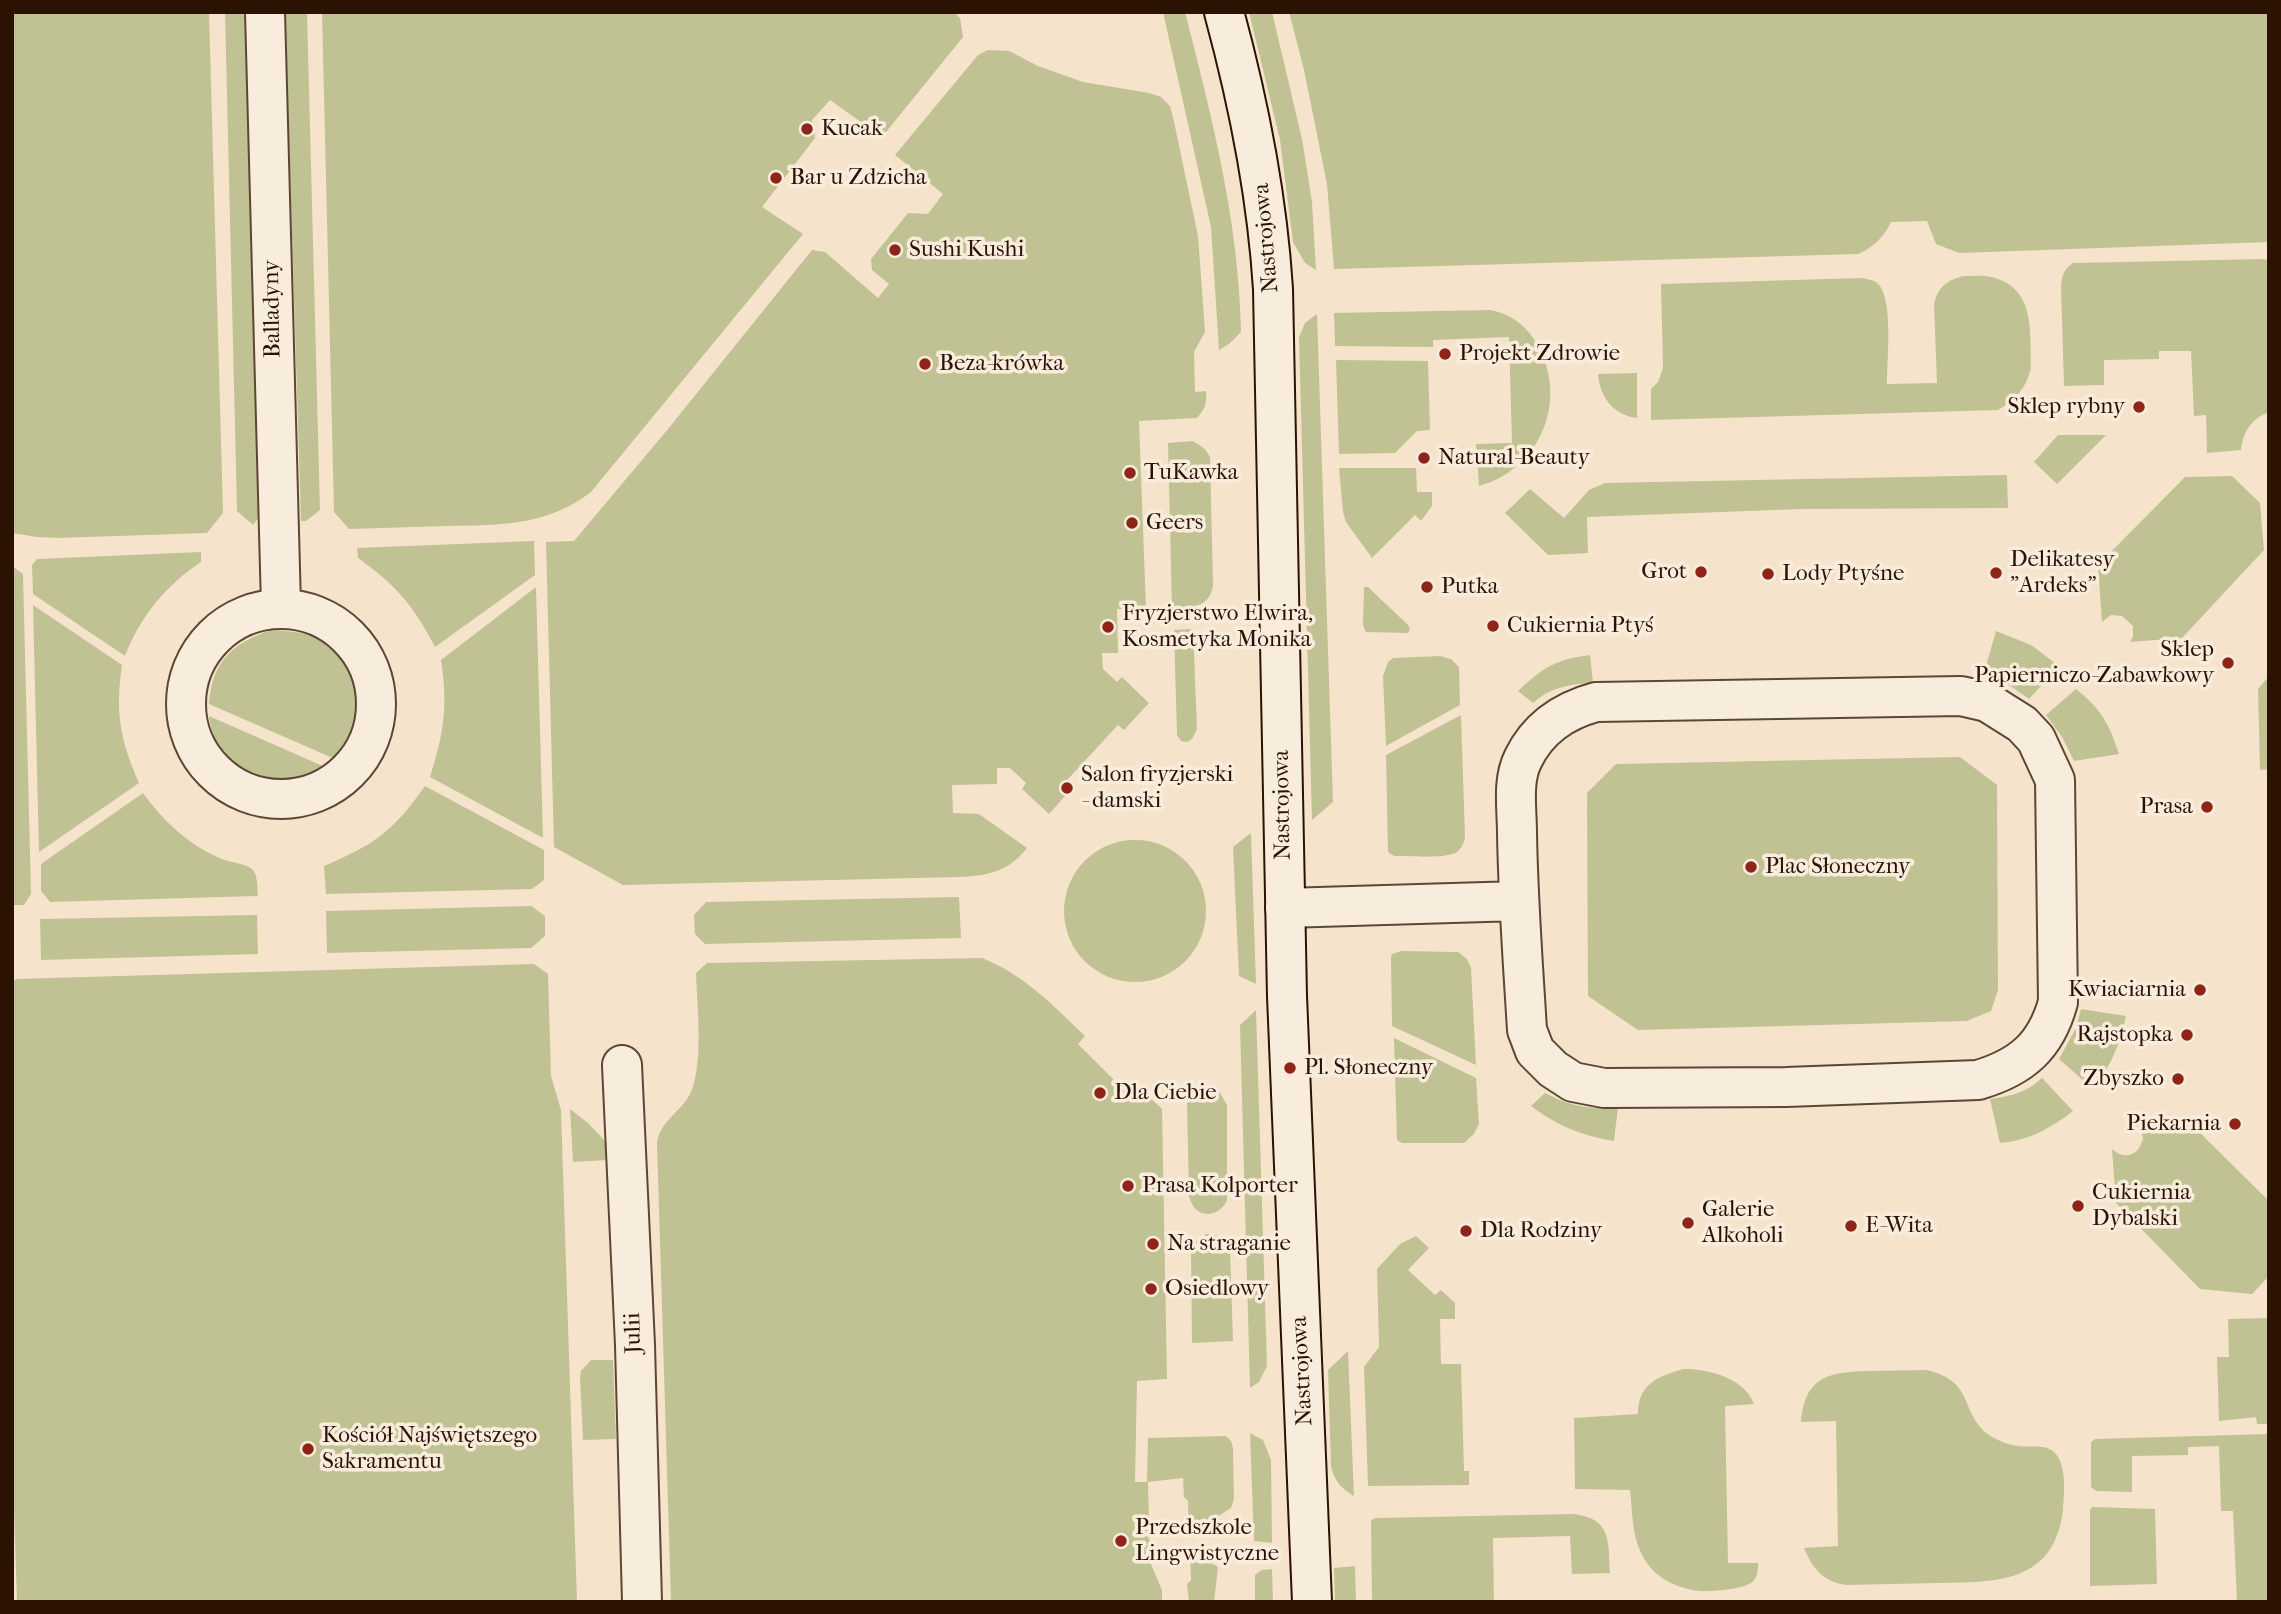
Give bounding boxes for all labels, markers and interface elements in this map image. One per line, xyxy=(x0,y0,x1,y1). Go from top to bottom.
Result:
place label: Kucak xyxy=(821,115,883,143)
marker: Kucak xyxy=(799,121,815,137)
place label: Bar u Zdzicha xyxy=(790,164,927,192)
marker: Bar u Zdzicha xyxy=(768,170,784,186)
street label: Nastrojowa xyxy=(1248,182,1286,294)
place label: Sushi Kushi xyxy=(909,236,1024,264)
marker: Sushi Kushi xyxy=(887,242,903,258)
street label: Balladyny xyxy=(258,260,288,358)
place label: Projekt Zdrowie xyxy=(1459,340,1620,368)
marker: Projekt Zdrowie xyxy=(1437,346,1453,362)
place label: Beza-krówka xyxy=(939,350,1064,378)
marker: Beza-krówka xyxy=(917,356,933,372)
place label: Sklep rybny xyxy=(2007,393,2125,421)
marker: Sklep rybny xyxy=(2131,399,2147,415)
place label: Natural-Beauty xyxy=(1438,444,1590,472)
marker: Natural-Beauty xyxy=(1416,450,1432,466)
place label: TuKawka xyxy=(1144,459,1238,487)
marker: TuKawka xyxy=(1122,465,1138,481)
place label: Geers xyxy=(1146,509,1203,537)
marker: Geers xyxy=(1124,515,1140,531)
place label: Delikatesy "Ardeks" xyxy=(2010,546,2115,600)
place label: Grot xyxy=(1641,558,1687,586)
place label: Lody Ptyśne xyxy=(1782,560,1904,588)
marker: Grot xyxy=(1693,564,1709,580)
marker: Delikatesy "Ardeks" xyxy=(1988,565,2004,581)
marker: Lody Ptyśne xyxy=(1760,566,1776,582)
place label: Putka xyxy=(1441,573,1498,601)
marker: Putka xyxy=(1419,579,1435,595)
place label: Fryzjerstwo Elwira, Kosmetyka Monika xyxy=(1122,600,1313,654)
place label: Cukiernia Ptyś xyxy=(1507,612,1654,640)
marker: Cukiernia Ptyś xyxy=(1485,618,1501,634)
marker: Fryzjerstwo Elwira, Kosmetyka Monika xyxy=(1100,619,1116,635)
place label: Sklep Papierniczo-Zabawkowy xyxy=(1974,636,2214,690)
marker: Sklep Papierniczo-Zabawkowy xyxy=(2220,655,2236,671)
street label: Nastrojowa xyxy=(1268,750,1298,860)
place label: Salon fryzjerski - damski xyxy=(1081,761,1233,815)
marker: Salon fryzjerski - damski xyxy=(1059,780,1075,796)
place label: Prasa xyxy=(2140,793,2193,821)
marker: Prasa xyxy=(2199,799,2215,815)
place label: Plac Słoneczny xyxy=(1765,853,1910,881)
marker: Plac Słoneczny xyxy=(1743,859,1759,875)
place label: Kwiaciarnia xyxy=(2068,976,2186,1004)
marker: Kwiaciarnia xyxy=(2192,982,2208,998)
place label: Rajstopka xyxy=(2076,1021,2173,1049)
marker: Rajstopka xyxy=(2179,1027,2195,1043)
place label: Pl. Słoneczny xyxy=(1304,1054,1433,1082)
marker: Pl. Słoneczny xyxy=(1282,1060,1298,1076)
place label: Zbyszko xyxy=(2083,1065,2164,1093)
marker: Zbyszko xyxy=(2170,1071,2186,1087)
place label: Dla Ciebie xyxy=(1114,1079,1217,1107)
marker: Dla Ciebie xyxy=(1092,1085,1108,1101)
place label: Piekarnia xyxy=(2126,1110,2221,1138)
marker: Piekarnia xyxy=(2227,1116,2243,1132)
place label: Prasa Kolporter xyxy=(1142,1172,1298,1200)
marker: Prasa Kolporter xyxy=(1120,1178,1136,1194)
place label: Cukiernia Dybalski xyxy=(2092,1179,2191,1233)
place label: Galerie Alkoholi xyxy=(1702,1196,1784,1250)
marker: Cukiernia Dybalski xyxy=(2070,1198,2086,1214)
place label: E-Wita xyxy=(1865,1212,1933,1240)
marker: Galerie Alkoholi xyxy=(1680,1215,1696,1231)
place label: Dla Rodziny xyxy=(1480,1217,1602,1245)
marker: E-Wita xyxy=(1843,1218,1859,1234)
marker: Dla Rodziny xyxy=(1458,1223,1474,1239)
place label: Na straganie xyxy=(1167,1230,1291,1258)
marker: Na straganie xyxy=(1145,1236,1161,1252)
place label: Osiedlowy xyxy=(1165,1275,1269,1303)
marker: Osiedlowy xyxy=(1143,1281,1159,1297)
street label: Julii xyxy=(619,1312,649,1354)
street label: Nastrojowa xyxy=(1286,1315,1320,1427)
place label: Kościół Najświętszego Sakramentu xyxy=(322,1422,537,1476)
marker: Kościół Najświętszego Sakramentu xyxy=(300,1441,316,1457)
place label: Przedszkole Lingwistyczne xyxy=(1135,1514,1279,1568)
marker: Przedszkole Lingwistyczne xyxy=(1113,1533,1129,1549)

